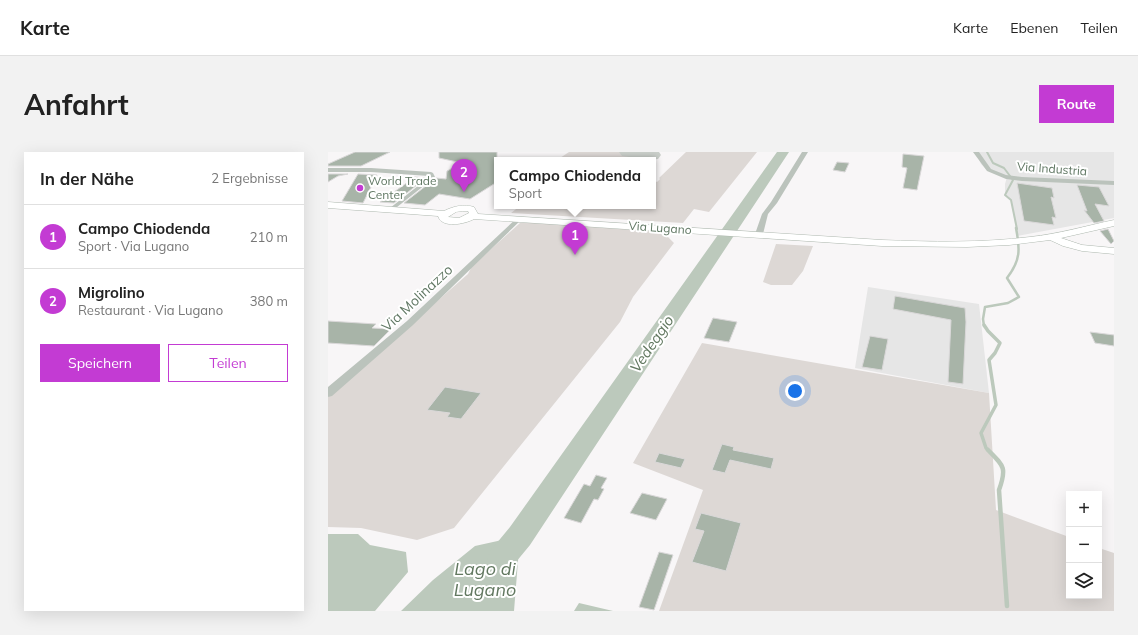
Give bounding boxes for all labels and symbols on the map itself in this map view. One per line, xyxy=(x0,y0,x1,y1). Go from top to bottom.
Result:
pin: 2 xyxy=(451,159,477,192)
street label: Via Industria xyxy=(1016,159,1088,178)
place label: World Trade Center xyxy=(368,173,437,202)
marker: World Trade Center xyxy=(355,183,365,193)
street label: Via Lugano xyxy=(628,218,692,237)
pin: 1 xyxy=(562,222,588,255)
street label: Via Molinazzo xyxy=(378,260,456,336)
water label: Vedeggio xyxy=(625,311,678,376)
your location xyxy=(785,381,805,401)
water label: Lago di Lugano xyxy=(454,557,516,601)

